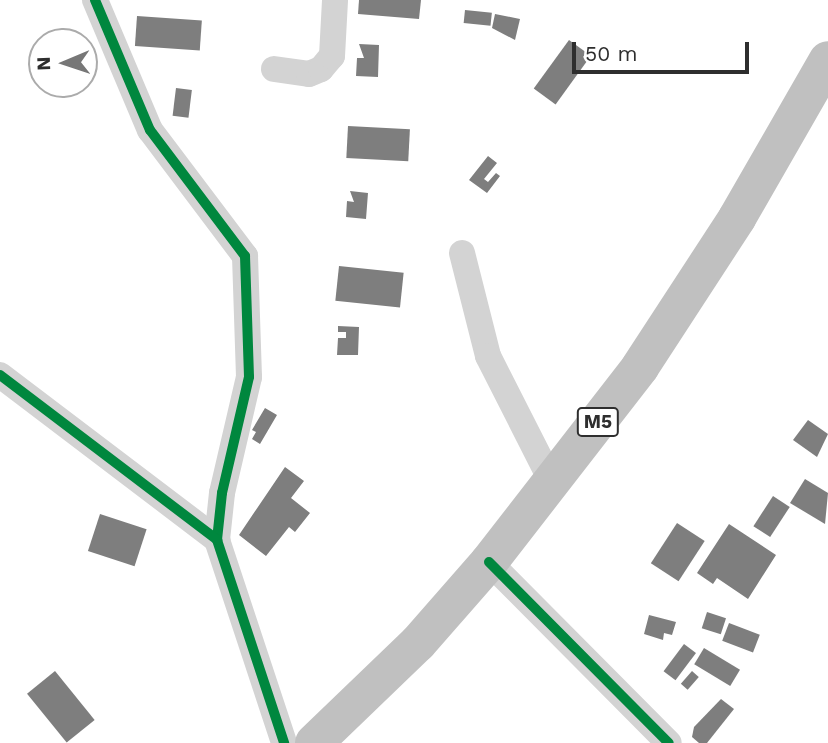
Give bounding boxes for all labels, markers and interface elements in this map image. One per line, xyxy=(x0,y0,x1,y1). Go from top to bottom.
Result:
north arrow xyxy=(28,28,98,98)
scale bar xyxy=(576,28,753,72)
text: 50 m xyxy=(585,41,637,66)
text: N xyxy=(32,56,55,71)
road number: M5 xyxy=(575,406,621,438)

